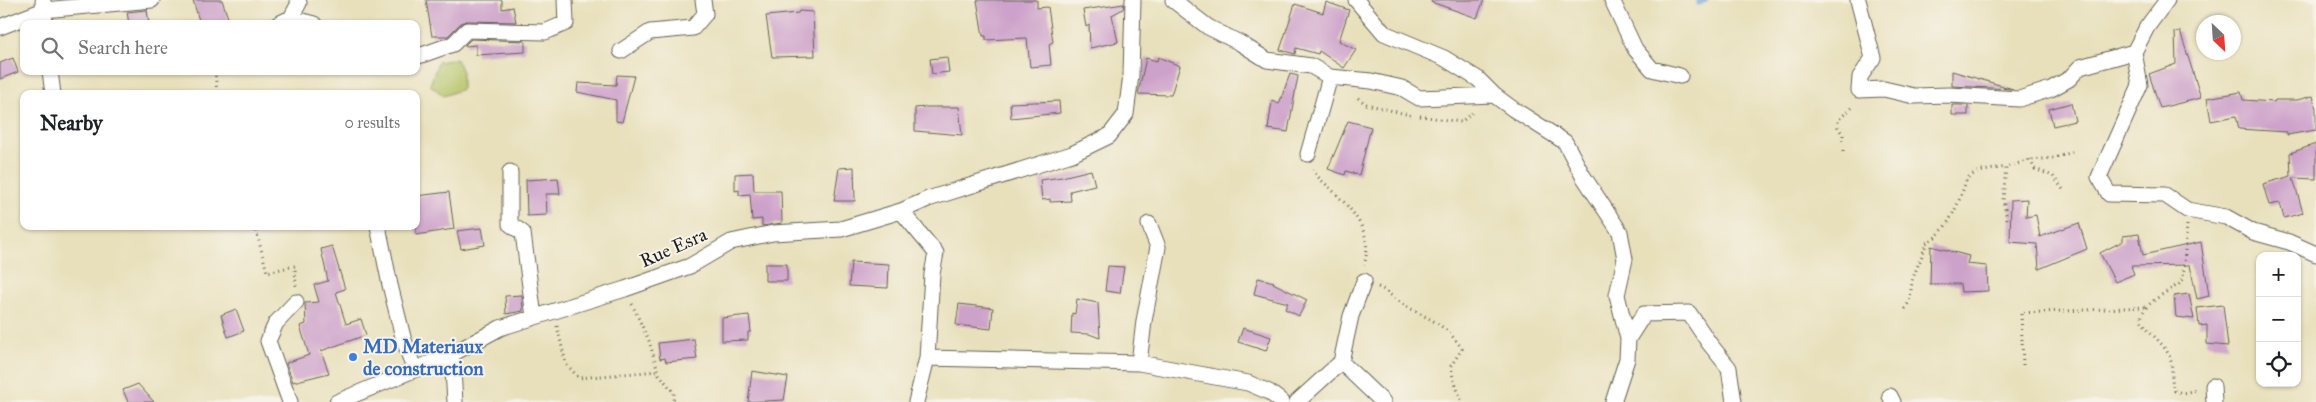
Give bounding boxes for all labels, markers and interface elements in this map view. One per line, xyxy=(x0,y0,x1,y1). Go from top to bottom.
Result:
north arrow xyxy=(2196,15,2241,60)
search box xyxy=(20,20,420,75)
icon: search xyxy=(38,34,66,62)
text: Search here xyxy=(78,36,168,59)
text: Nearby xyxy=(40,110,103,136)
text: 0 results xyxy=(345,113,400,132)
street label: Rue Esra xyxy=(636,222,711,272)
map controls xyxy=(2256,252,2301,387)
button: + xyxy=(2256,252,2301,297)
button: − xyxy=(2256,297,2301,342)
place label: MD Materiaux de construction xyxy=(363,335,484,380)
button: locate xyxy=(2256,342,2301,387)
marker: MD Materiaux de construction xyxy=(347,351,359,363)

